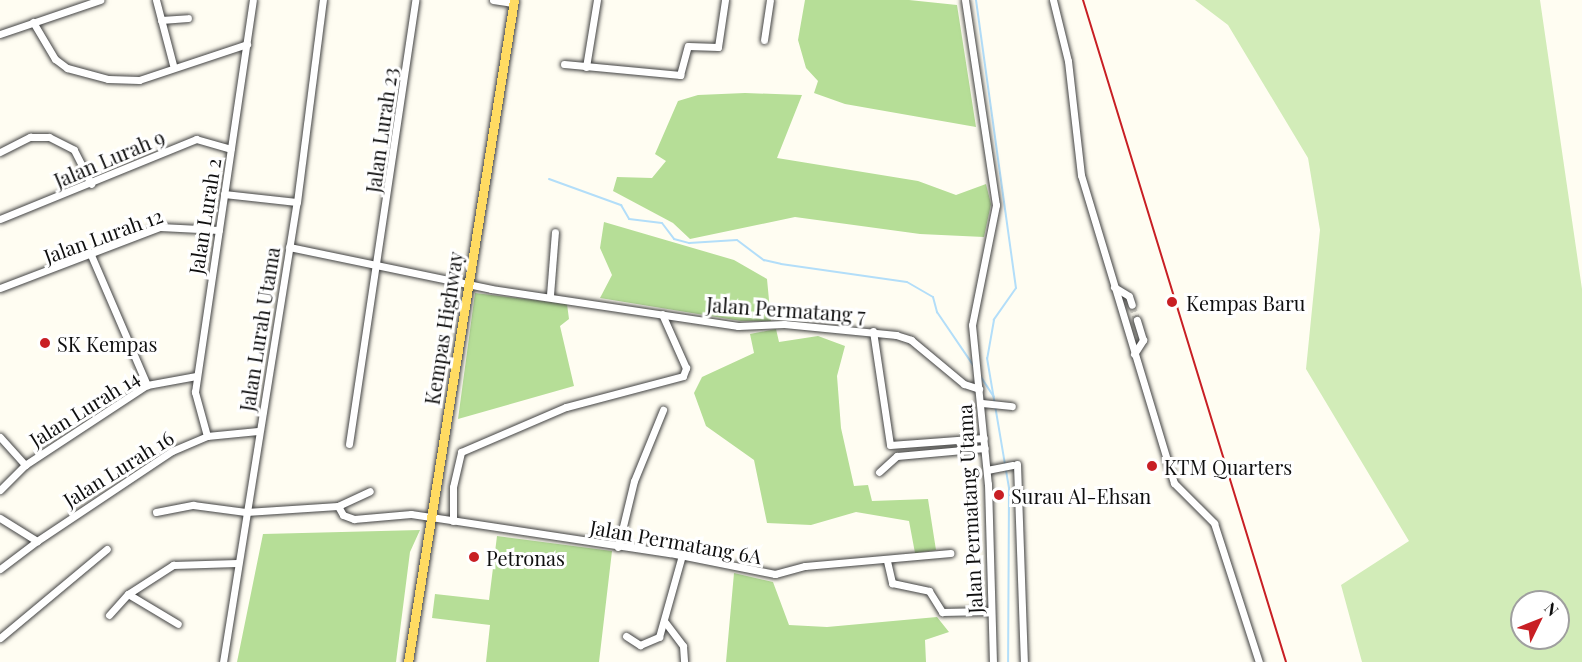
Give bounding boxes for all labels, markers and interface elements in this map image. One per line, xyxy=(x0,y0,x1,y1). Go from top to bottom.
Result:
street label: Jalan Lurah 23 xyxy=(360,66,402,194)
street label: Jalan Lurah 9 xyxy=(50,124,168,192)
street label: Jalan Lurah 2 xyxy=(183,156,225,276)
street label: Jalan Lurah 12 xyxy=(40,202,166,268)
street label: Jalan Lurah Utama xyxy=(234,245,284,413)
street label: Kempas Highway xyxy=(419,250,467,406)
place label: Kempas Baru xyxy=(1186,290,1305,314)
street label: Jalan Permatang 7 xyxy=(706,291,866,327)
marker: Kempas Baru xyxy=(1163,293,1181,311)
place label: SK Kempas xyxy=(57,331,157,355)
marker: SK Kempas xyxy=(38,336,52,350)
street label: Jalan Lurah 14 xyxy=(25,365,143,451)
street label: Jalan Permatang Utama xyxy=(952,404,986,614)
street label: Jalan Lurah 16 xyxy=(58,425,178,511)
place label: KTM Quarters xyxy=(1164,454,1292,478)
marker: KTM Quarters xyxy=(1145,459,1159,473)
place label: Surau Al-Ehsan xyxy=(1011,483,1152,507)
marker: Surau Al-Ehsan xyxy=(992,488,1006,502)
street label: Jalan Permatang 6A xyxy=(588,514,764,568)
place label: Petronas xyxy=(486,545,565,569)
marker: Petronas xyxy=(467,550,481,564)
north arrow xyxy=(1510,590,1570,650)
text: N xyxy=(1540,597,1564,620)

